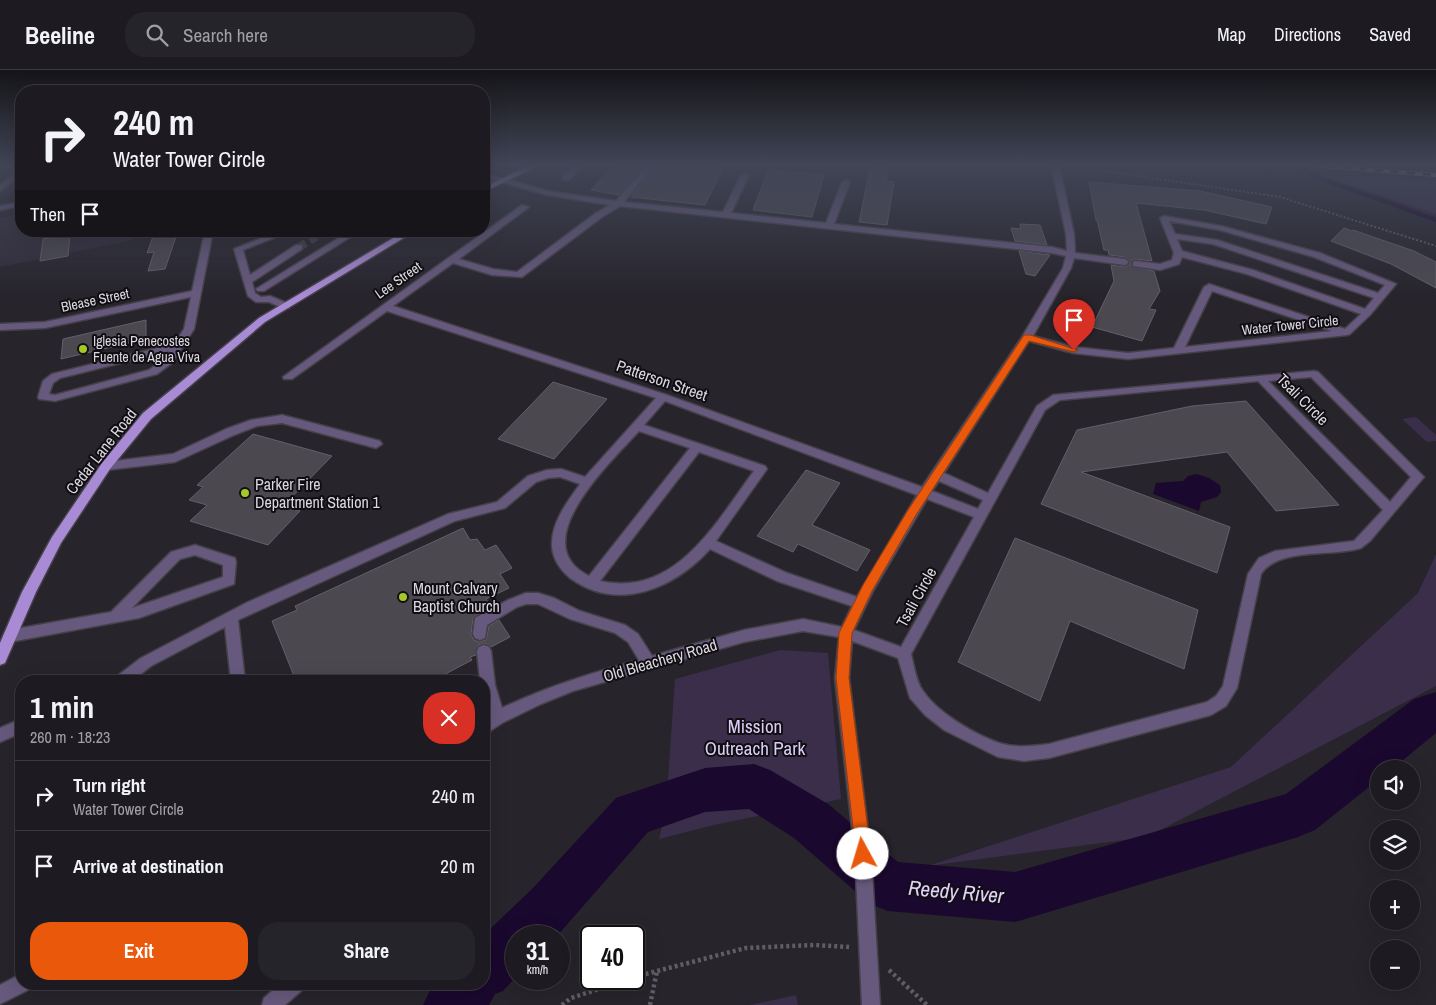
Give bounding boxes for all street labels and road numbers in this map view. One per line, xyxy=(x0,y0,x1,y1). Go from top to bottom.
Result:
street label: Lee Street xyxy=(371,257,425,303)
street label: Blease Street xyxy=(59,284,131,316)
street label: Water Tower Circle xyxy=(1241,311,1339,339)
street label: Patterson Street xyxy=(614,354,711,406)
street label: Tsali Circle xyxy=(1272,368,1334,430)
street label: Cedar Lane Road xyxy=(60,403,142,499)
street label: Tsali Circle xyxy=(891,563,941,631)
street label: Old Bleachery Road xyxy=(601,633,719,687)

